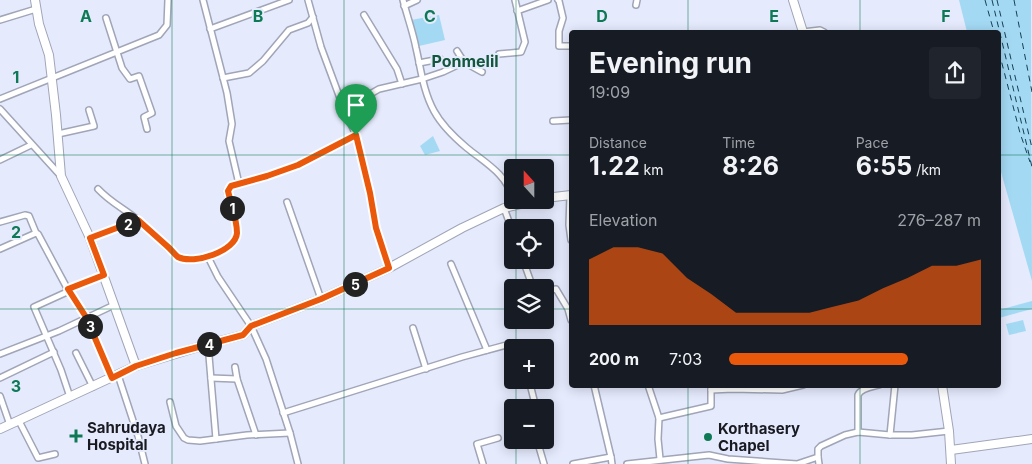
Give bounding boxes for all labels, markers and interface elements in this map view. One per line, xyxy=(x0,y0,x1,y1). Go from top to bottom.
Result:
text: A xyxy=(80,6,92,26)
text: B xyxy=(253,6,263,26)
text: C xyxy=(424,6,436,26)
text: D xyxy=(596,6,608,26)
text: E xyxy=(769,6,779,26)
text: F xyxy=(941,6,951,26)
text: Evening run xyxy=(589,46,752,80)
button: share xyxy=(929,47,981,99)
district label: Ponmelil xyxy=(431,51,499,71)
text: 1 xyxy=(13,67,19,87)
text: 19:09 xyxy=(589,82,630,102)
pin xyxy=(335,84,377,135)
icon: arrive xyxy=(342,91,370,119)
text: Distance xyxy=(589,134,647,151)
text: Time xyxy=(722,134,755,151)
text: Pace xyxy=(856,134,889,151)
text: 1.22 xyxy=(589,151,640,181)
text: 8:26 xyxy=(722,151,779,181)
text: 6:55 xyxy=(856,151,912,181)
north arrow xyxy=(504,159,554,209)
map controls xyxy=(504,159,554,449)
text: km xyxy=(640,161,664,178)
text: /km xyxy=(912,161,941,178)
pin: 1 xyxy=(220,196,244,220)
text: 1 xyxy=(229,200,236,217)
text: Elevation xyxy=(589,210,658,230)
text: 276–287 m xyxy=(897,210,981,230)
pin: 2 xyxy=(116,212,140,236)
text: 2 xyxy=(124,216,133,233)
button: locate xyxy=(504,219,554,269)
text: 2 xyxy=(11,222,21,242)
pin: 5 xyxy=(342,272,368,296)
text: 5 xyxy=(351,276,360,293)
button: layers xyxy=(504,279,554,329)
pin: 3 xyxy=(78,314,102,338)
text: 3 xyxy=(86,318,95,335)
pin: 4 xyxy=(196,332,222,356)
text: 4 xyxy=(205,336,214,353)
button: + xyxy=(504,339,554,389)
text: 200 m xyxy=(589,349,639,369)
text: 7:03 xyxy=(669,349,702,369)
text: 3 xyxy=(11,376,21,396)
button: − xyxy=(504,399,554,449)
place label: Sahrudaya Hospital xyxy=(87,418,166,454)
place label: Korthasery Chapel xyxy=(718,419,800,455)
marker: Sahrudaya Hospital xyxy=(69,429,83,443)
marker: Korthasery Chapel xyxy=(702,431,714,443)

